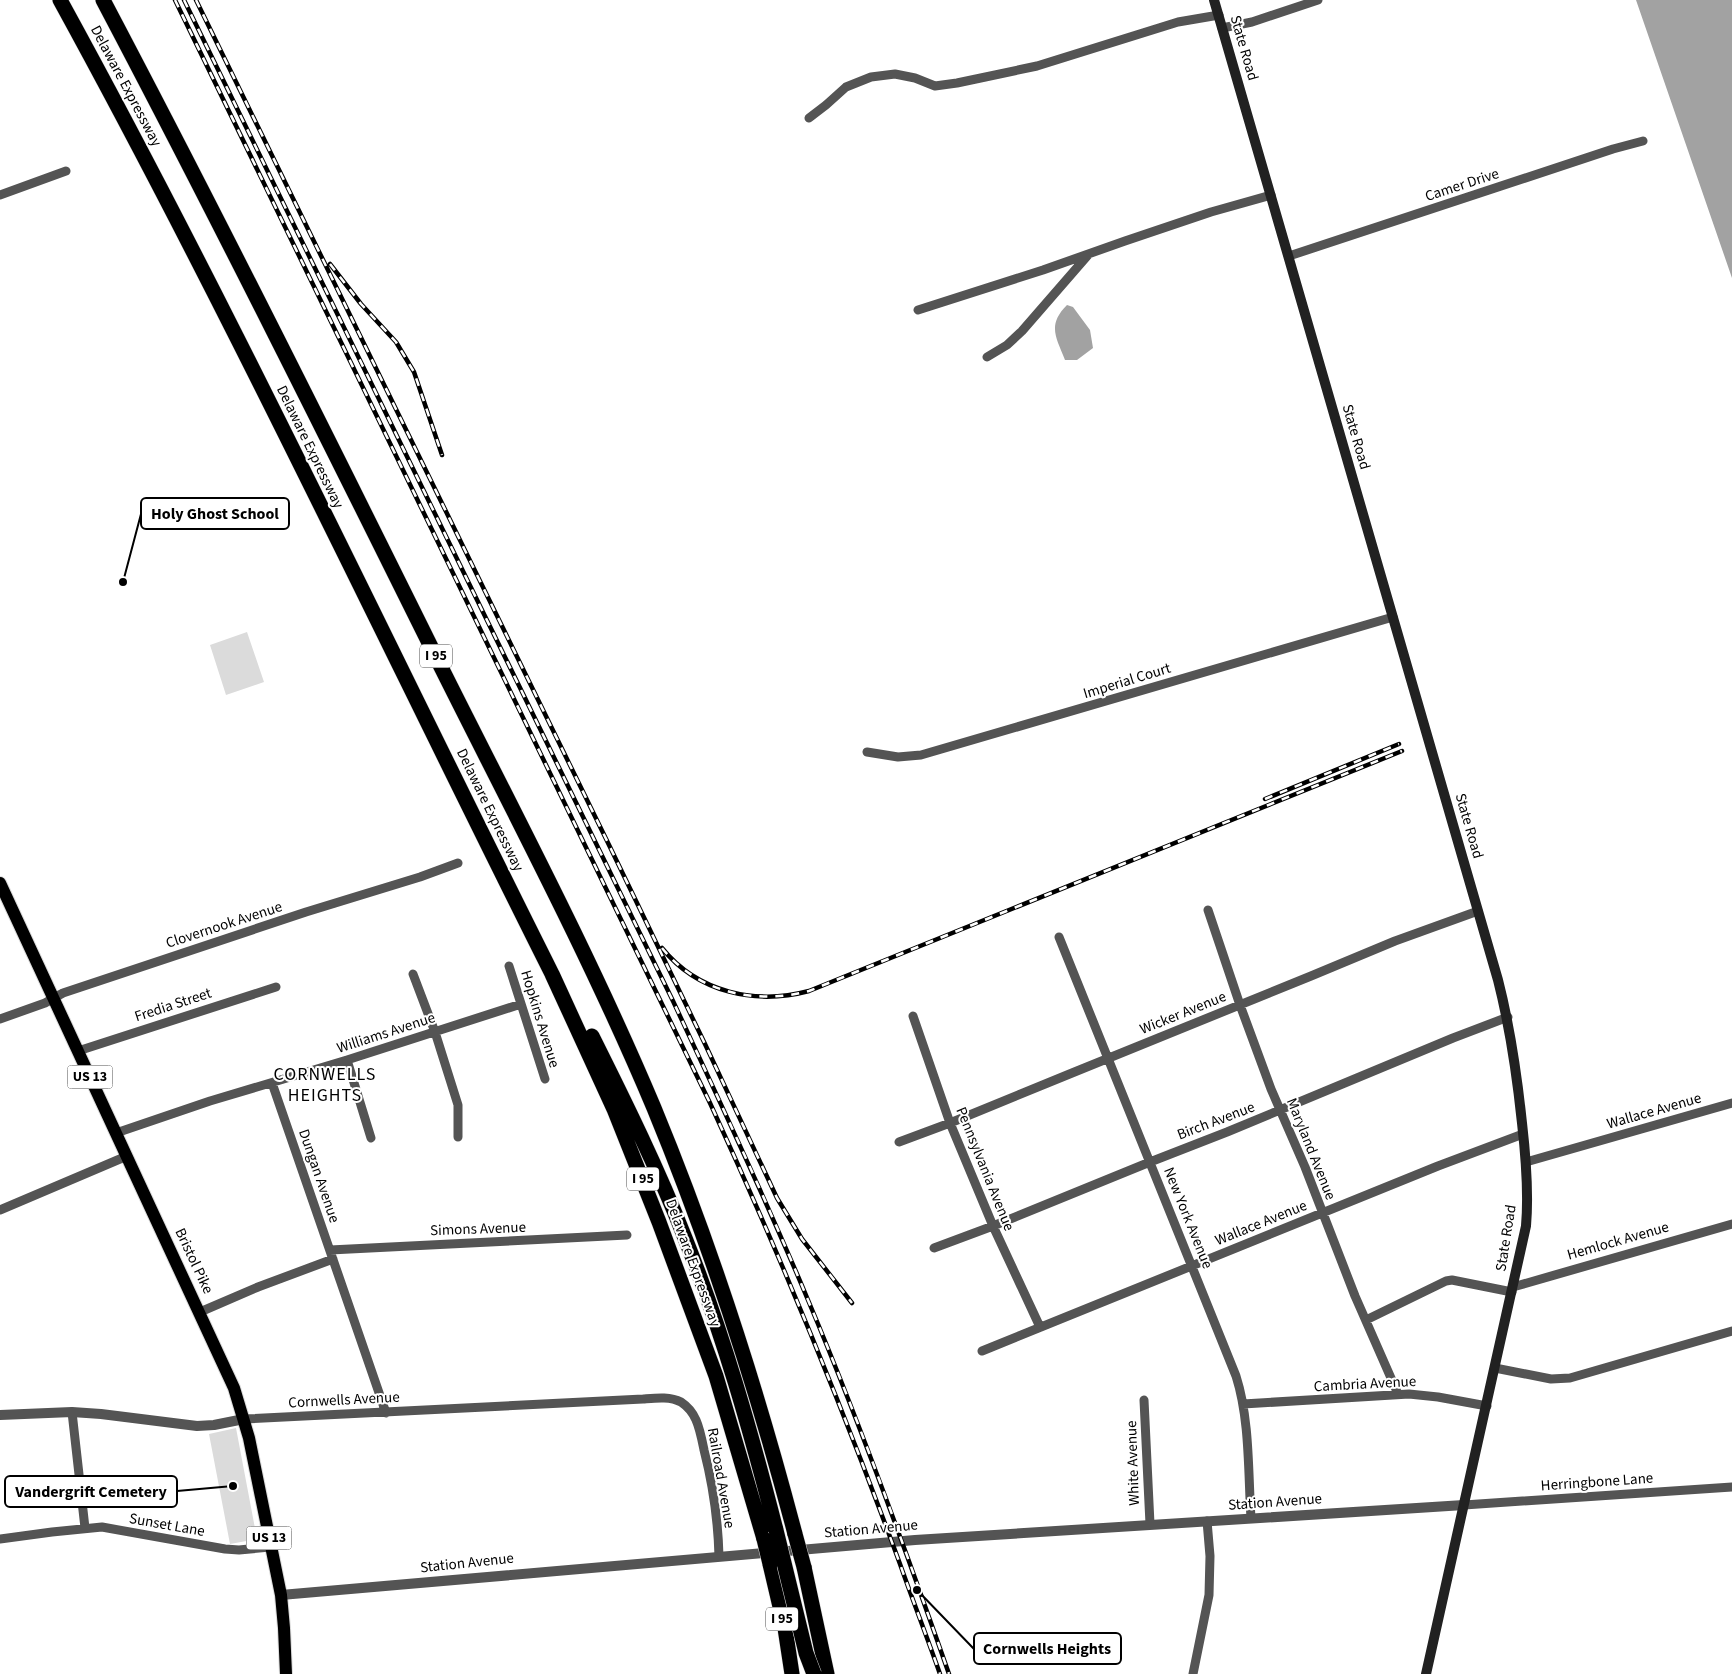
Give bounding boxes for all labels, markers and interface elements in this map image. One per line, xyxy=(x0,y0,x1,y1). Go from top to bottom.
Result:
street label: State Road xyxy=(1225,13,1263,83)
street label: Delaware Expressway xyxy=(85,22,167,150)
street label: Camer Drive xyxy=(1422,163,1502,207)
street label: Delaware Expressway xyxy=(271,382,349,512)
street label: State Road xyxy=(1337,402,1375,472)
callout: Holy Ghost School xyxy=(141,498,289,529)
text: Holy Ghost School xyxy=(151,503,279,525)
road number: I 95 xyxy=(420,644,452,668)
street label: Imperial Court xyxy=(1081,658,1173,704)
street label: Delaware Expressway xyxy=(451,745,529,875)
street label: State Road xyxy=(1450,791,1488,861)
street label: Clovernook Avenue xyxy=(163,896,285,954)
street label: Hopkins Avenue xyxy=(515,968,565,1070)
street label: Fredia Street xyxy=(132,983,214,1027)
street label: Wicker Avenue xyxy=(1137,986,1229,1040)
street label: Williams Avenue xyxy=(334,1007,438,1059)
district label: CORNWELLS HEIGHTS xyxy=(274,1062,376,1108)
road number: US 13 xyxy=(68,1066,112,1088)
street label: Wallace Avenue xyxy=(1604,1087,1704,1135)
street label: Maryland Avenue xyxy=(1281,1095,1341,1203)
street label: Birch Avenue xyxy=(1174,1097,1258,1145)
street label: Pennsylvania Avenue xyxy=(951,1104,1019,1234)
street label: Dungan Avenue xyxy=(293,1126,345,1226)
street label: New York Avenue xyxy=(1158,1164,1218,1272)
road number: I 95 xyxy=(627,1168,659,1190)
street label: Wallace Avenue xyxy=(1212,1195,1310,1251)
street label: Delaware Expressway xyxy=(660,1196,726,1330)
street label: State Road xyxy=(1490,1203,1522,1273)
street label: Hemlock Avenue xyxy=(1565,1216,1671,1266)
street label: Simons Avenue xyxy=(430,1217,526,1241)
street label: Bristol Pike xyxy=(170,1225,218,1297)
street label: Cambria Avenue xyxy=(1313,1371,1417,1397)
street label: Cornwells Avenue xyxy=(288,1387,400,1413)
street label: White Avenue xyxy=(1121,1420,1145,1506)
street label: Railroad Avenue xyxy=(702,1426,740,1530)
street label: Herringbone Lane xyxy=(1540,1468,1654,1496)
callout: Vandergrift Cemetery xyxy=(5,1476,177,1507)
text: Vandergrift Cemetery xyxy=(14,1481,167,1503)
street label: Station Avenue xyxy=(1227,1488,1323,1516)
street label: Sunset Lane xyxy=(128,1508,206,1542)
street label: Station Avenue xyxy=(823,1514,919,1544)
road number: US 13 xyxy=(246,1526,292,1550)
street label: Station Avenue xyxy=(419,1548,515,1578)
road number: I 95 xyxy=(766,1608,798,1630)
callout: Cornwells Heights xyxy=(974,1633,1121,1664)
text: Cornwells Heights xyxy=(983,1638,1111,1660)

